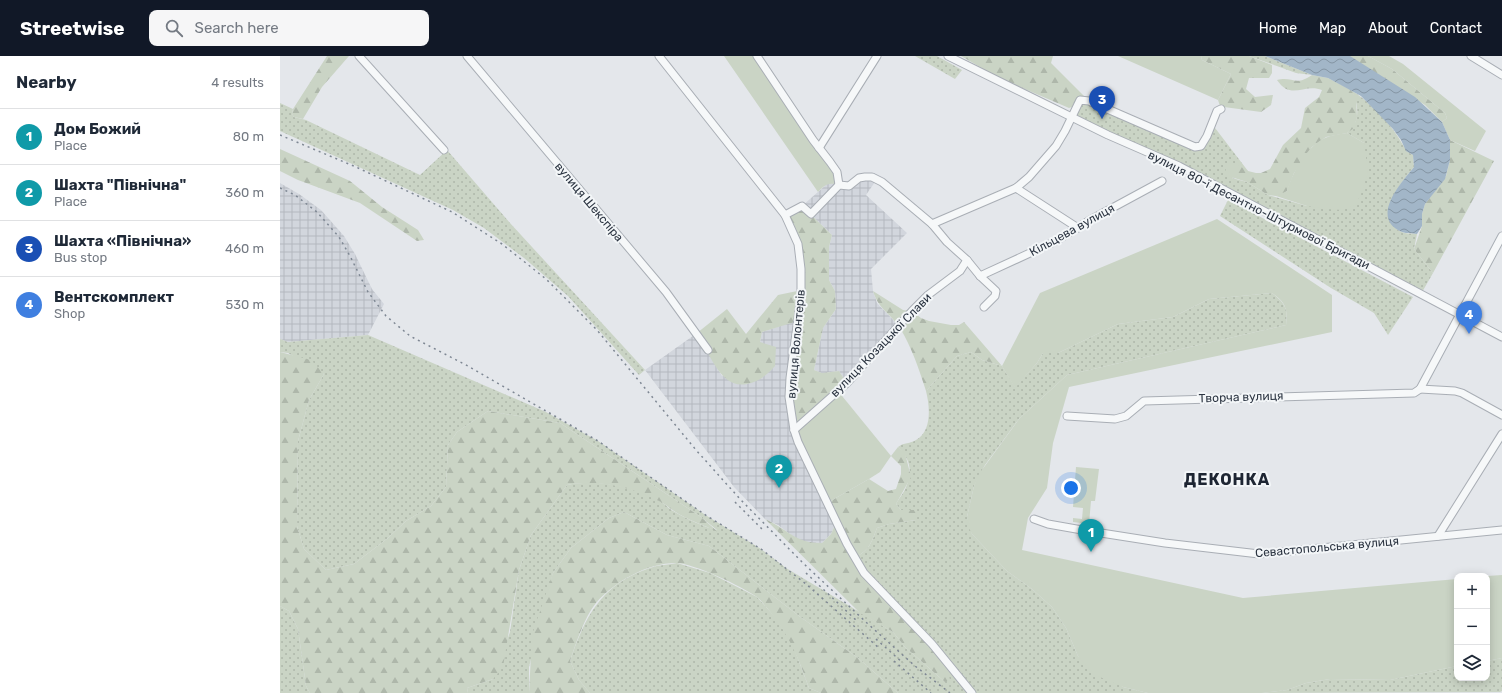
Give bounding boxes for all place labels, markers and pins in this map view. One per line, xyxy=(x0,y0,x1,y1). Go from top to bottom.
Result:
pin: 3 xyxy=(1089,86,1115,119)
pin: 4 xyxy=(1456,301,1482,334)
pin: 2 xyxy=(766,455,792,488)
pin: 1 xyxy=(1078,519,1104,552)

